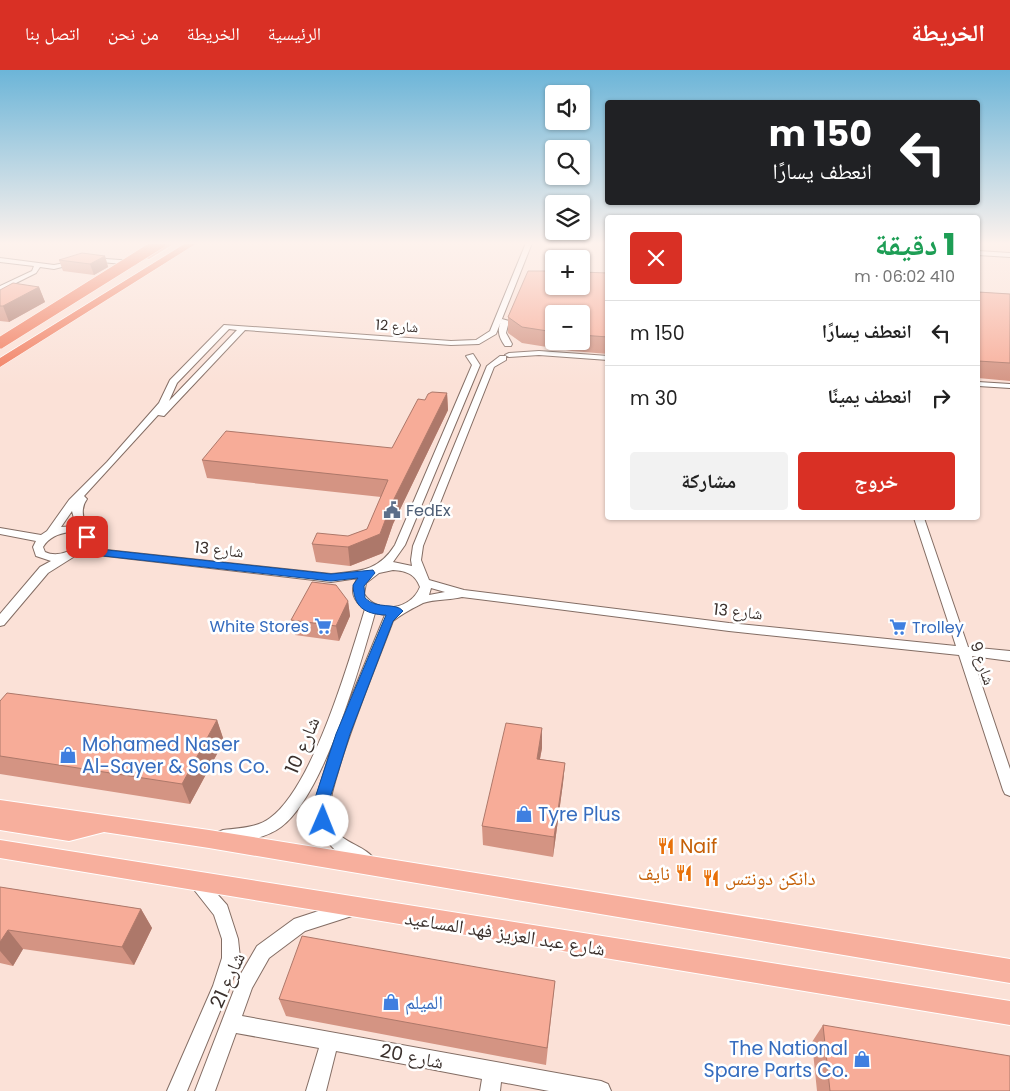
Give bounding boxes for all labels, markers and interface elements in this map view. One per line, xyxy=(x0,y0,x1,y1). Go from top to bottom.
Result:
text: الخريطة xyxy=(911,16,985,49)
text: اتصل بنا xyxy=(25,21,80,46)
text: من نحن xyxy=(108,21,159,46)
text: الخريطة xyxy=(187,21,240,46)
text: الرئيسية xyxy=(268,21,321,46)
map controls xyxy=(545,85,590,350)
button: sound xyxy=(545,85,590,130)
text: 150 m xyxy=(769,109,872,158)
icon: left xyxy=(890,120,955,185)
button: search xyxy=(545,140,590,185)
text: انعطف يسارًا xyxy=(772,156,872,187)
button: layers xyxy=(545,195,590,240)
text: 1 دقيقة xyxy=(875,223,955,266)
button: close xyxy=(630,232,682,284)
button: + xyxy=(545,250,590,295)
text: 410 m · 06:02 xyxy=(854,265,955,288)
button: − xyxy=(545,305,590,350)
street label: شارع 12 xyxy=(375,315,419,337)
text: انعطف يسارًا xyxy=(822,318,912,345)
icon: left xyxy=(927,319,955,347)
text: 150 m xyxy=(630,320,685,347)
text: انعطف يمينًا xyxy=(827,383,912,410)
icon: right xyxy=(927,384,955,412)
text: 30 m xyxy=(630,385,678,412)
button: مشاركة xyxy=(630,452,788,510)
button: خروج xyxy=(798,452,955,510)
place label: FedEx xyxy=(406,499,451,522)
public building icon: FedEx xyxy=(382,500,402,520)
pin xyxy=(66,516,108,558)
icon: arrive xyxy=(73,523,101,551)
street label: شارع 13 xyxy=(193,535,245,564)
street label: شارع 13 xyxy=(712,597,764,626)
place label: White Stores xyxy=(209,615,309,638)
supermarket icon: White Stores xyxy=(313,616,333,636)
place label: Trolley xyxy=(912,616,964,639)
supermarket icon: Trolley xyxy=(888,617,908,637)
street label: شارع 9 xyxy=(964,638,1001,688)
street label: شارع 10 xyxy=(278,713,326,778)
place label: Mohamed Naser Al-Sayer & Sons Co. xyxy=(82,731,269,780)
shop icon: Mohamed Naser Al-Sayer & Sons Co. xyxy=(58,745,78,765)
position arrow xyxy=(296,794,348,846)
place label: Tyre Plus xyxy=(538,801,621,828)
shop icon: Tyre Plus xyxy=(514,804,534,824)
place label: Naif xyxy=(680,833,717,860)
restaurant icon: Naif xyxy=(656,836,676,856)
place label: نايف xyxy=(638,860,670,887)
restaurant icon: نايف xyxy=(674,863,694,883)
place label: دانكن دونتس xyxy=(725,865,816,892)
restaurant icon: دانكن دونتس xyxy=(701,868,721,888)
street label: شارع عبد العزيز فهد المساعيد xyxy=(403,904,607,963)
street label: شارع 21 xyxy=(203,948,252,1012)
place label: الميلم xyxy=(405,989,443,1016)
shop icon: الميلم xyxy=(381,992,401,1012)
place label: The National Spare Parts Co. xyxy=(704,1035,848,1084)
street label: شارع 20 xyxy=(378,1037,446,1076)
shop icon: The National Spare Parts Co. xyxy=(852,1049,872,1069)

